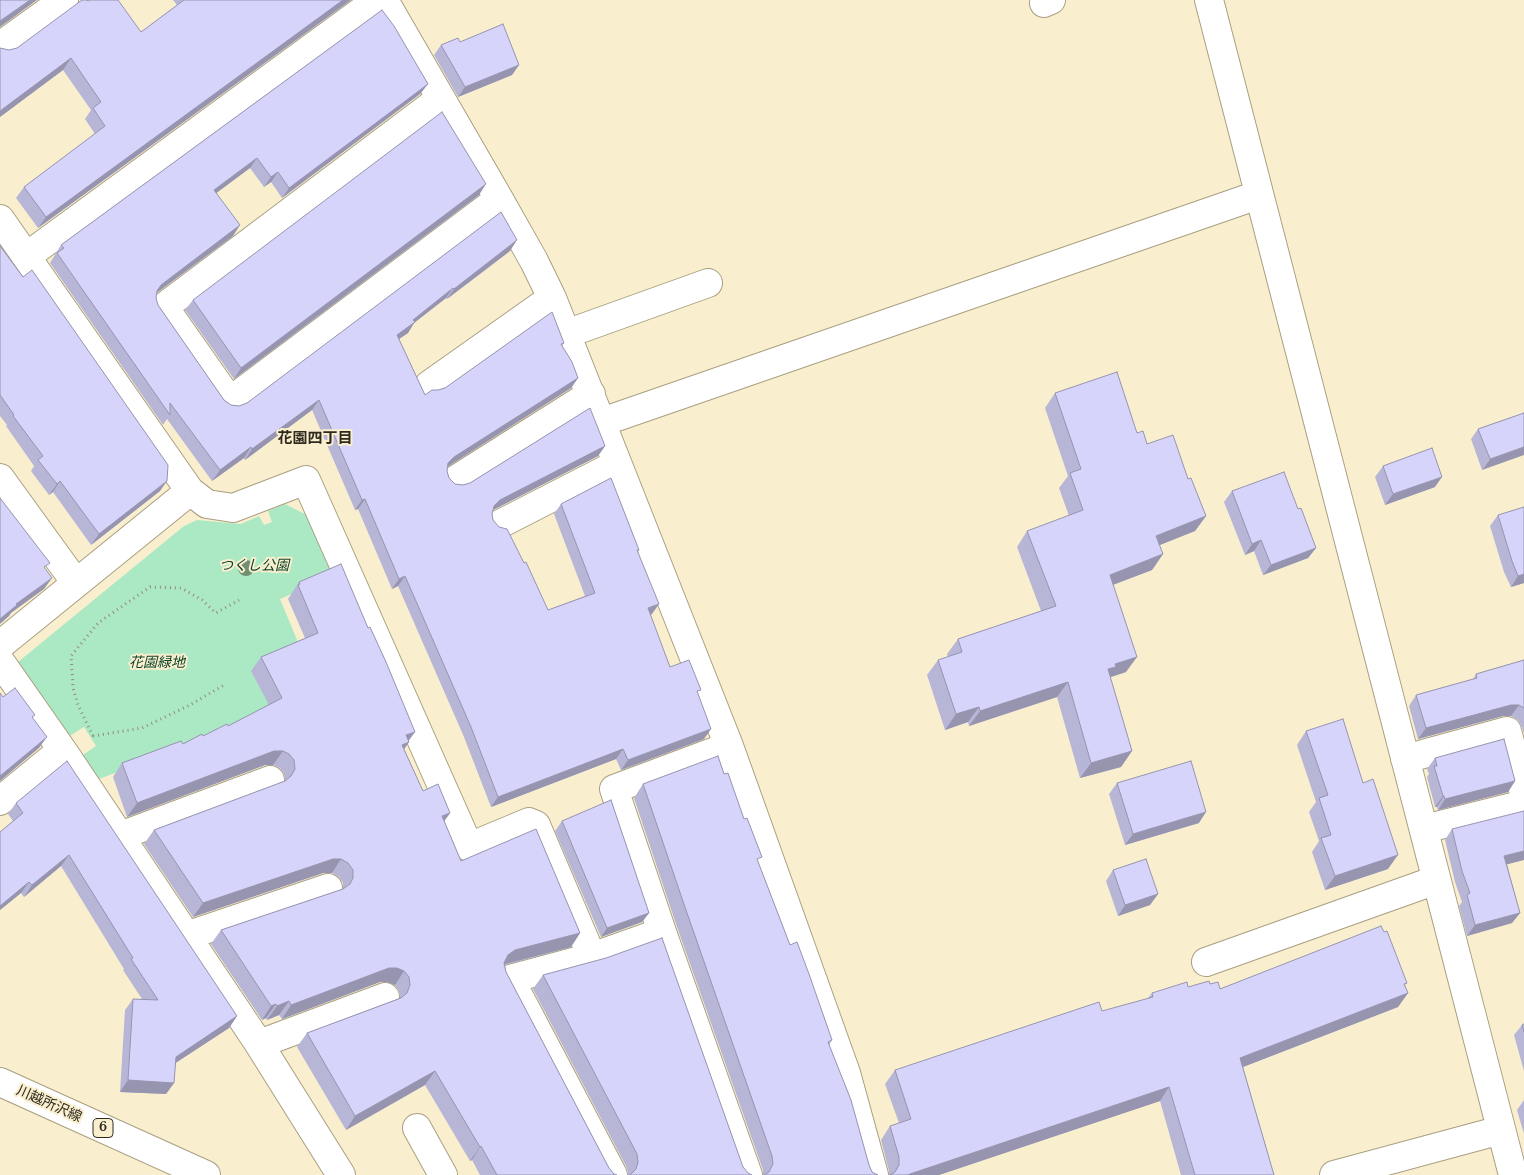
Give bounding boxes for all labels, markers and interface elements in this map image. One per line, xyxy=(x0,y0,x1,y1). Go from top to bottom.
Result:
district label: 花園四丁目 xyxy=(278,430,352,448)
park label: つくし公園 xyxy=(219,558,289,574)
park label: 花園緑地 xyxy=(129,655,185,671)
street label: 川越所沢線 xyxy=(14,1082,84,1126)
road number: 6 xyxy=(93,1118,113,1138)

